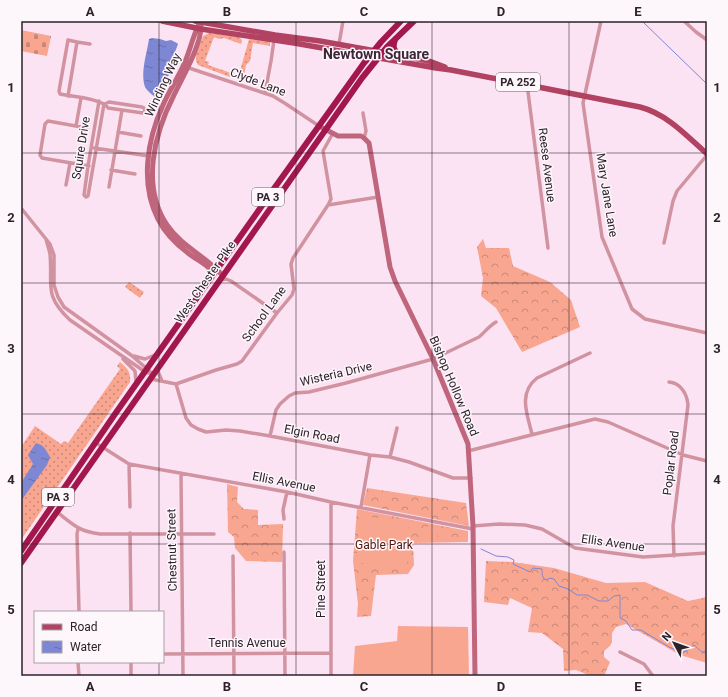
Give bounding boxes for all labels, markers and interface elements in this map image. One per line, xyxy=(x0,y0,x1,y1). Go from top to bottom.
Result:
text: A xyxy=(86,4,95,19)
text: B xyxy=(223,4,231,19)
text: C xyxy=(360,4,369,19)
text: D xyxy=(497,4,505,19)
text: E xyxy=(634,4,642,19)
district label: Newtown Square xyxy=(323,46,430,62)
street label: Winding Way xyxy=(142,51,184,119)
street label: Clyde Lane xyxy=(228,65,288,99)
road number: PA 252 xyxy=(496,73,540,91)
text: 1 xyxy=(7,80,15,95)
text: 1 xyxy=(713,80,721,95)
street label: Squire Drive xyxy=(69,115,93,181)
street label: Reese Avenue xyxy=(535,127,559,203)
street label: Mary Jane Lane xyxy=(593,152,621,238)
road number: PA 3 xyxy=(252,188,284,206)
text: 2 xyxy=(7,210,15,225)
text: 2 xyxy=(713,210,721,225)
street label: West Chester Pike xyxy=(171,238,239,326)
street label: School Lane xyxy=(239,283,289,345)
street label: Bishop Hollow Road xyxy=(427,334,481,438)
text: 3 xyxy=(7,341,15,356)
text: 3 xyxy=(713,341,721,356)
street label: Wisteria Drive xyxy=(299,359,373,389)
street label: Elgin Road xyxy=(283,422,341,446)
street label: Poplar Road xyxy=(660,430,682,496)
street label: Ellis Avenue xyxy=(251,469,317,495)
text: 4 xyxy=(7,472,15,487)
text: 4 xyxy=(713,472,721,487)
road number: PA 3 xyxy=(42,488,74,506)
street label: Chestnut Street xyxy=(164,508,180,591)
street label: Ellis Avenue xyxy=(580,532,646,554)
park label: Gable Park xyxy=(355,538,414,552)
street label: Pine Street xyxy=(314,560,328,618)
text: 5 xyxy=(7,602,15,617)
text: 5 xyxy=(713,602,721,617)
legend xyxy=(34,611,164,663)
text: Road xyxy=(70,620,98,634)
north arrow xyxy=(654,623,694,663)
text: N xyxy=(659,629,674,644)
street label: Tennis Avenue xyxy=(208,636,286,650)
text: Water xyxy=(70,640,101,654)
text: A xyxy=(86,679,95,694)
text: B xyxy=(223,679,231,694)
text: C xyxy=(360,679,369,694)
text: D xyxy=(497,679,505,694)
text: E xyxy=(634,679,642,694)

